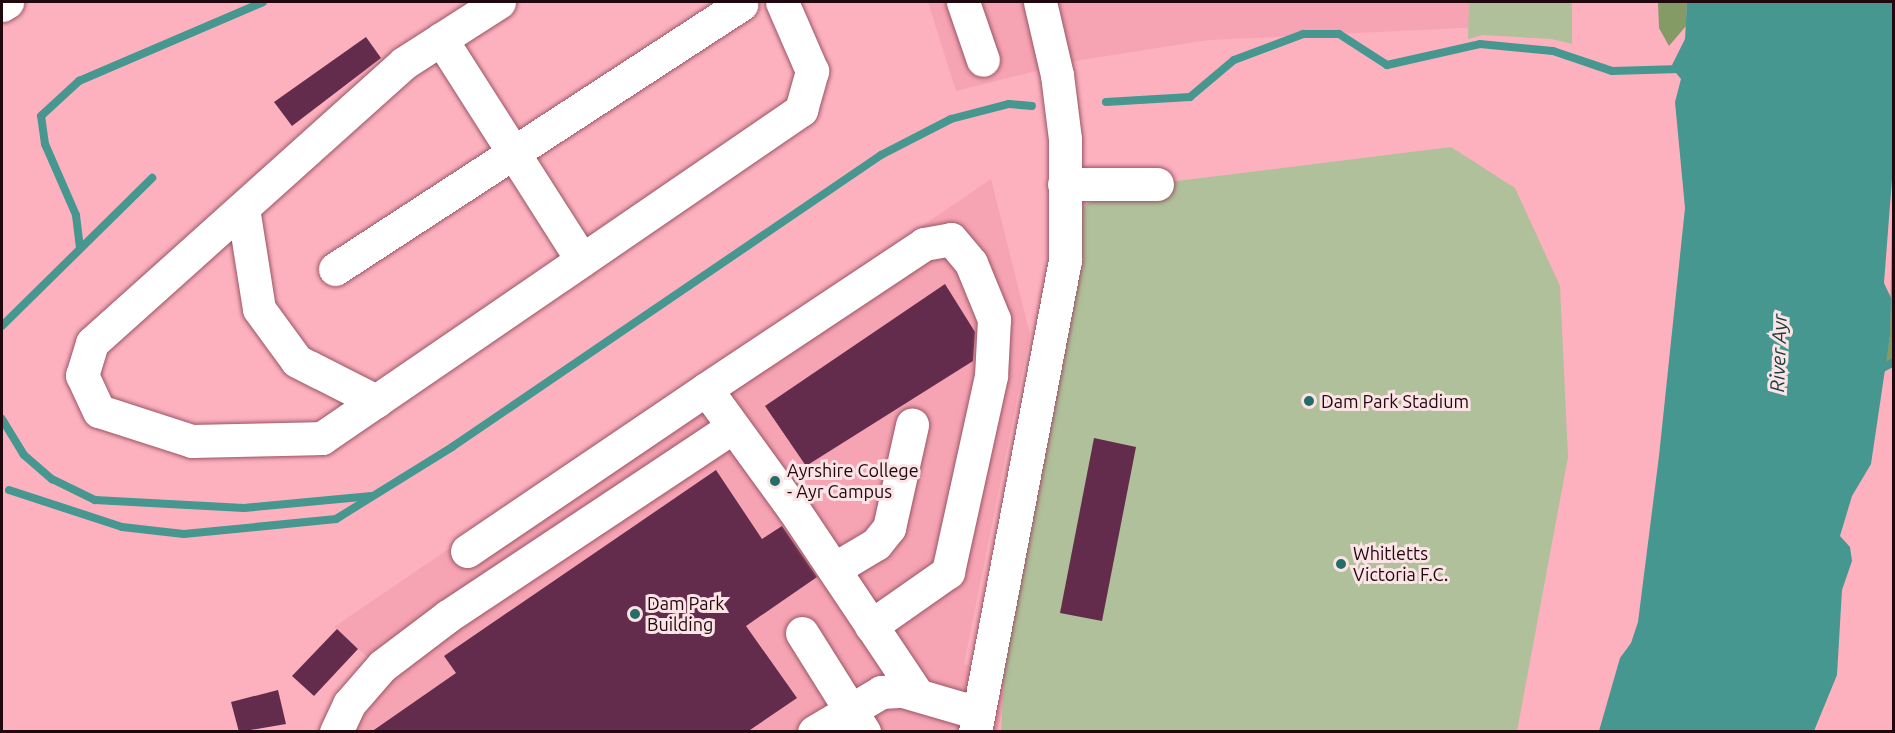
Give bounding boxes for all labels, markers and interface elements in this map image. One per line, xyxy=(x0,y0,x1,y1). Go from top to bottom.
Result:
water label: River Ayr xyxy=(1765,313,1791,393)
place label: Dam Park Stadium xyxy=(1321,390,1469,412)
marker: Dam Park Stadium xyxy=(1302,394,1316,408)
place label: Ayrshire College - Ayr Campus xyxy=(787,460,919,502)
marker: Ayrshire College - Ayr Campus xyxy=(768,474,782,488)
place label: Whitletts Victoria F.C. xyxy=(1353,543,1448,586)
marker: Whitletts Victoria F.C. xyxy=(1334,557,1348,571)
place label: Dam Park Building xyxy=(647,593,724,636)
marker: Dam Park Building xyxy=(628,607,642,621)

